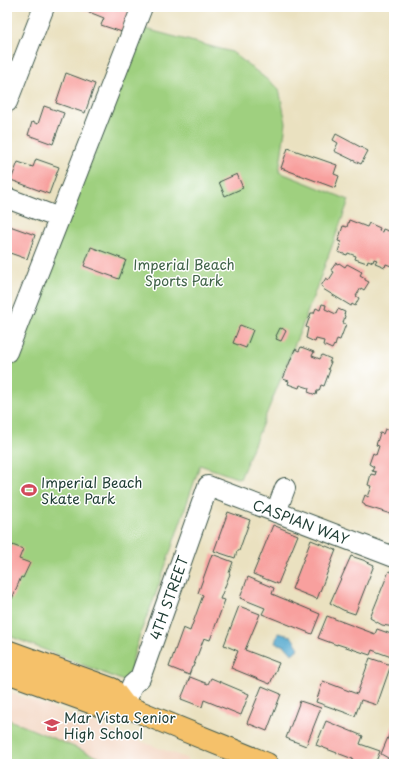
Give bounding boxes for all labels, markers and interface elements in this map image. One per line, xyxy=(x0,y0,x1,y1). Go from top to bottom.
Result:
park label: Imperial Beach Sports Park xyxy=(133,254,235,291)
place label: Imperial Beach Skate Park xyxy=(41,472,142,509)
sports icon: Imperial Beach Skate Park xyxy=(20,481,38,499)
street label: CASPIAN WAY xyxy=(250,494,352,549)
street label: 4TH STREET xyxy=(144,552,193,643)
place label: Mar Vista Senior High School xyxy=(64,707,176,744)
school or university icon: Mar Vista Senior High School xyxy=(43,716,61,734)

